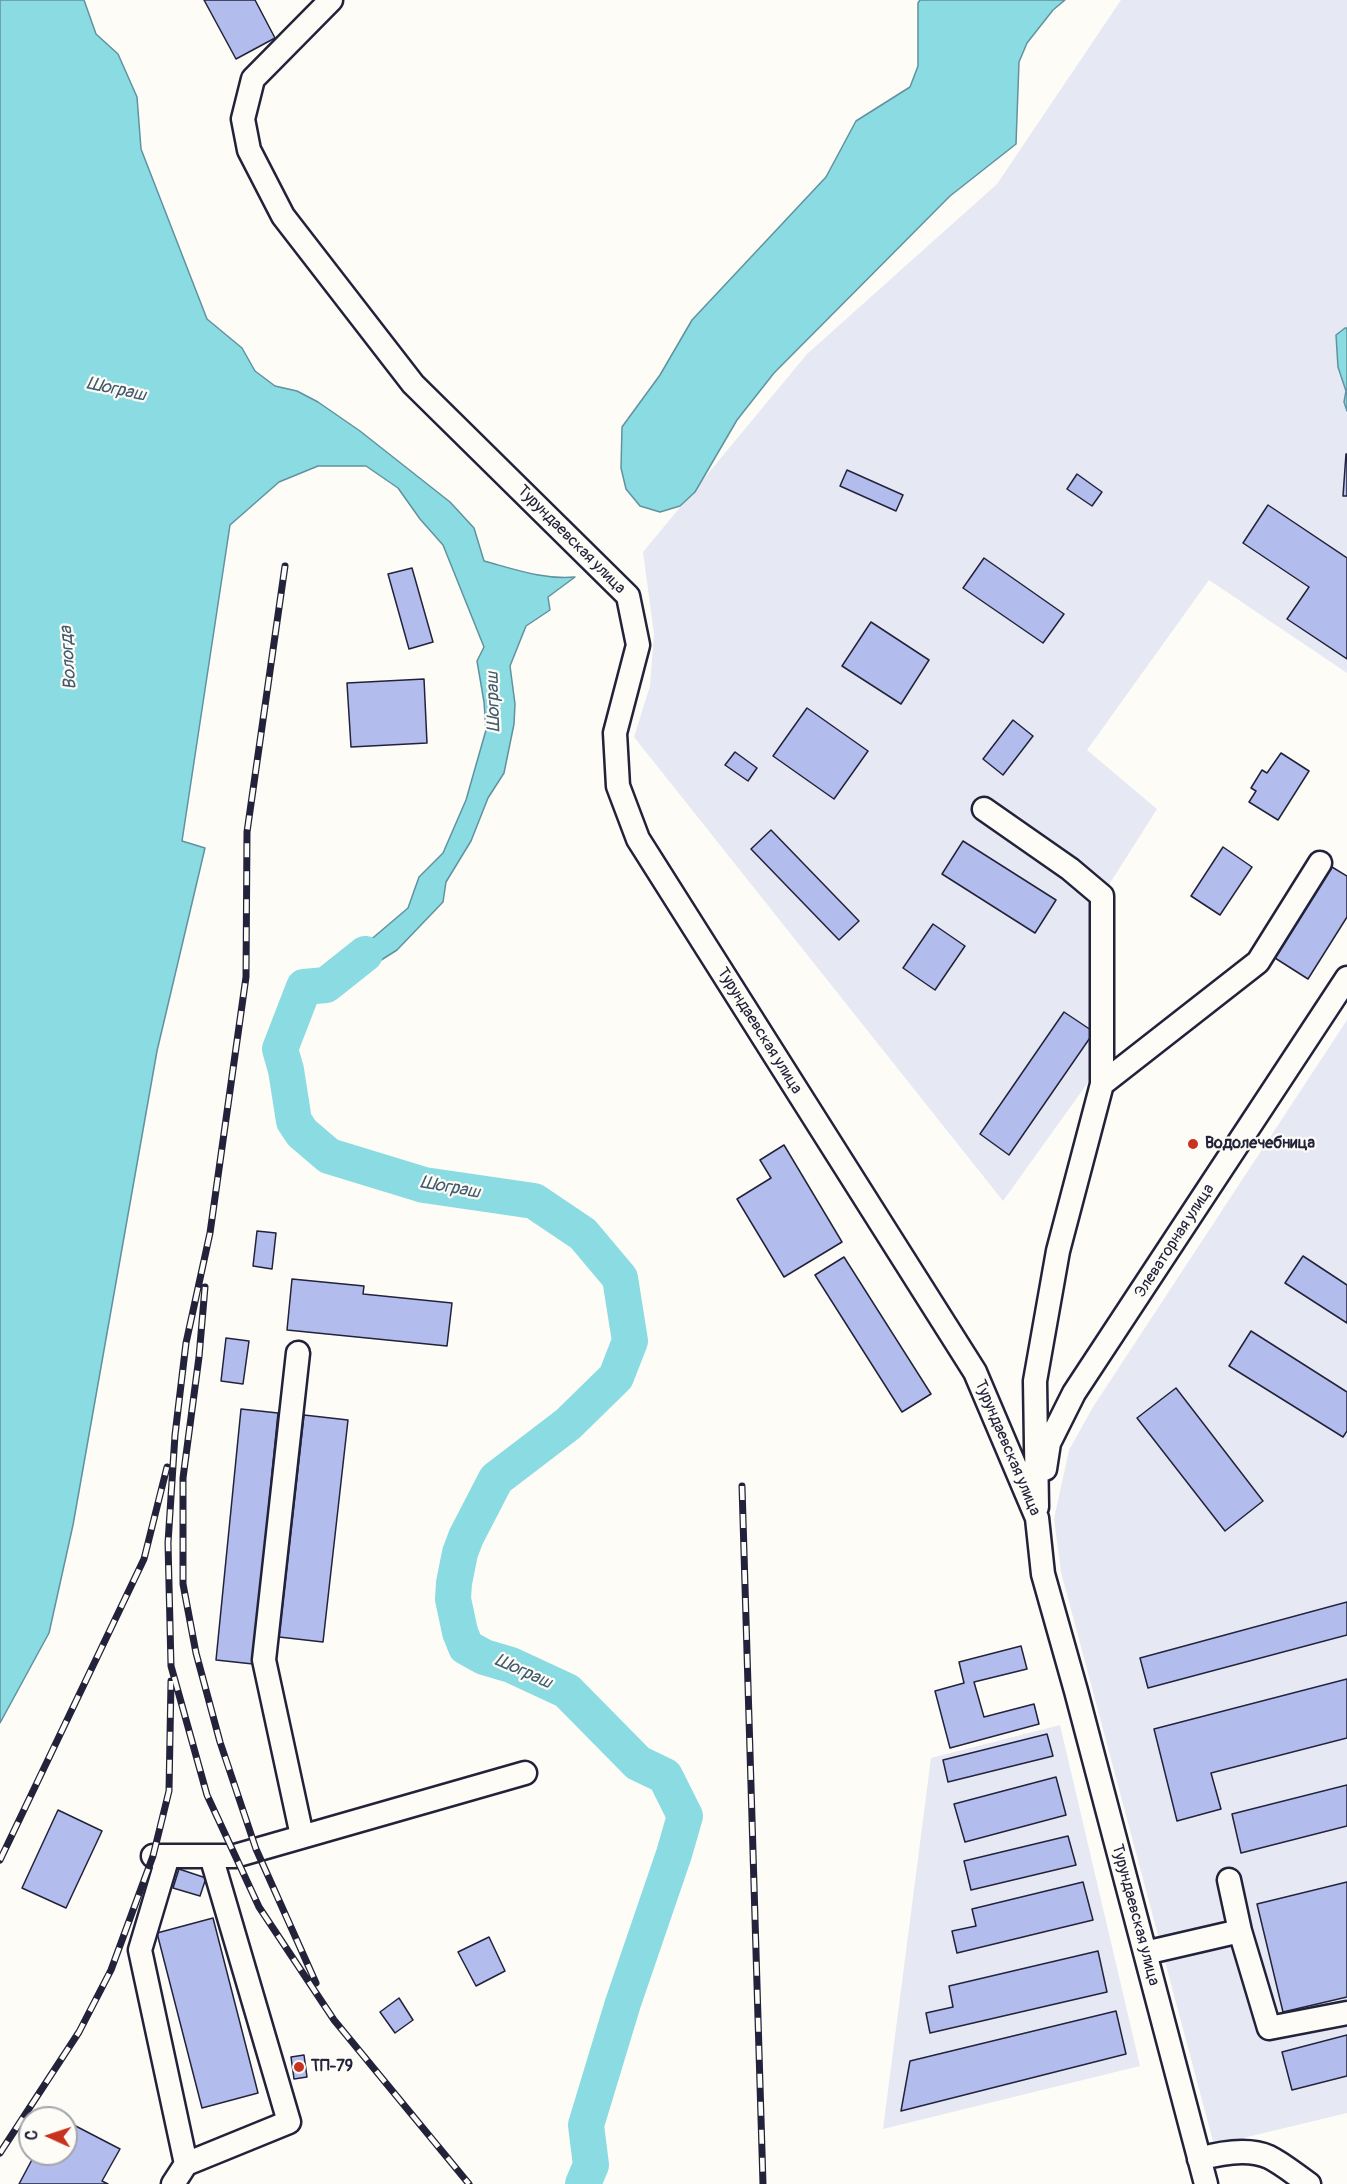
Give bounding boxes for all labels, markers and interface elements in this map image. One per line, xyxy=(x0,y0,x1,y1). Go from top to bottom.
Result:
water label: Шограш xyxy=(84,373,148,407)
street label: Турундаевская улица xyxy=(513,482,629,598)
water label: Вологда xyxy=(56,626,82,690)
water label: Шограш xyxy=(482,672,506,732)
street label: Турундаевская улица xyxy=(712,964,806,1098)
place label: Водолечебница xyxy=(1205,1134,1315,1154)
marker: Водолечебница xyxy=(1186,1137,1200,1151)
water label: Шограш xyxy=(419,1172,481,1204)
street label: Элеваторная улица xyxy=(1131,1181,1219,1301)
street label: Турундаевская улица xyxy=(970,1377,1044,1519)
water label: Шограш xyxy=(491,1650,555,1694)
street label: Турундаевская улица xyxy=(1107,1842,1163,1988)
place label: ТП-79 xyxy=(311,2057,353,2077)
marker: ТП-79 xyxy=(292,2060,306,2074)
north arrow xyxy=(18,2106,78,2166)
text: С xyxy=(22,2130,42,2141)

